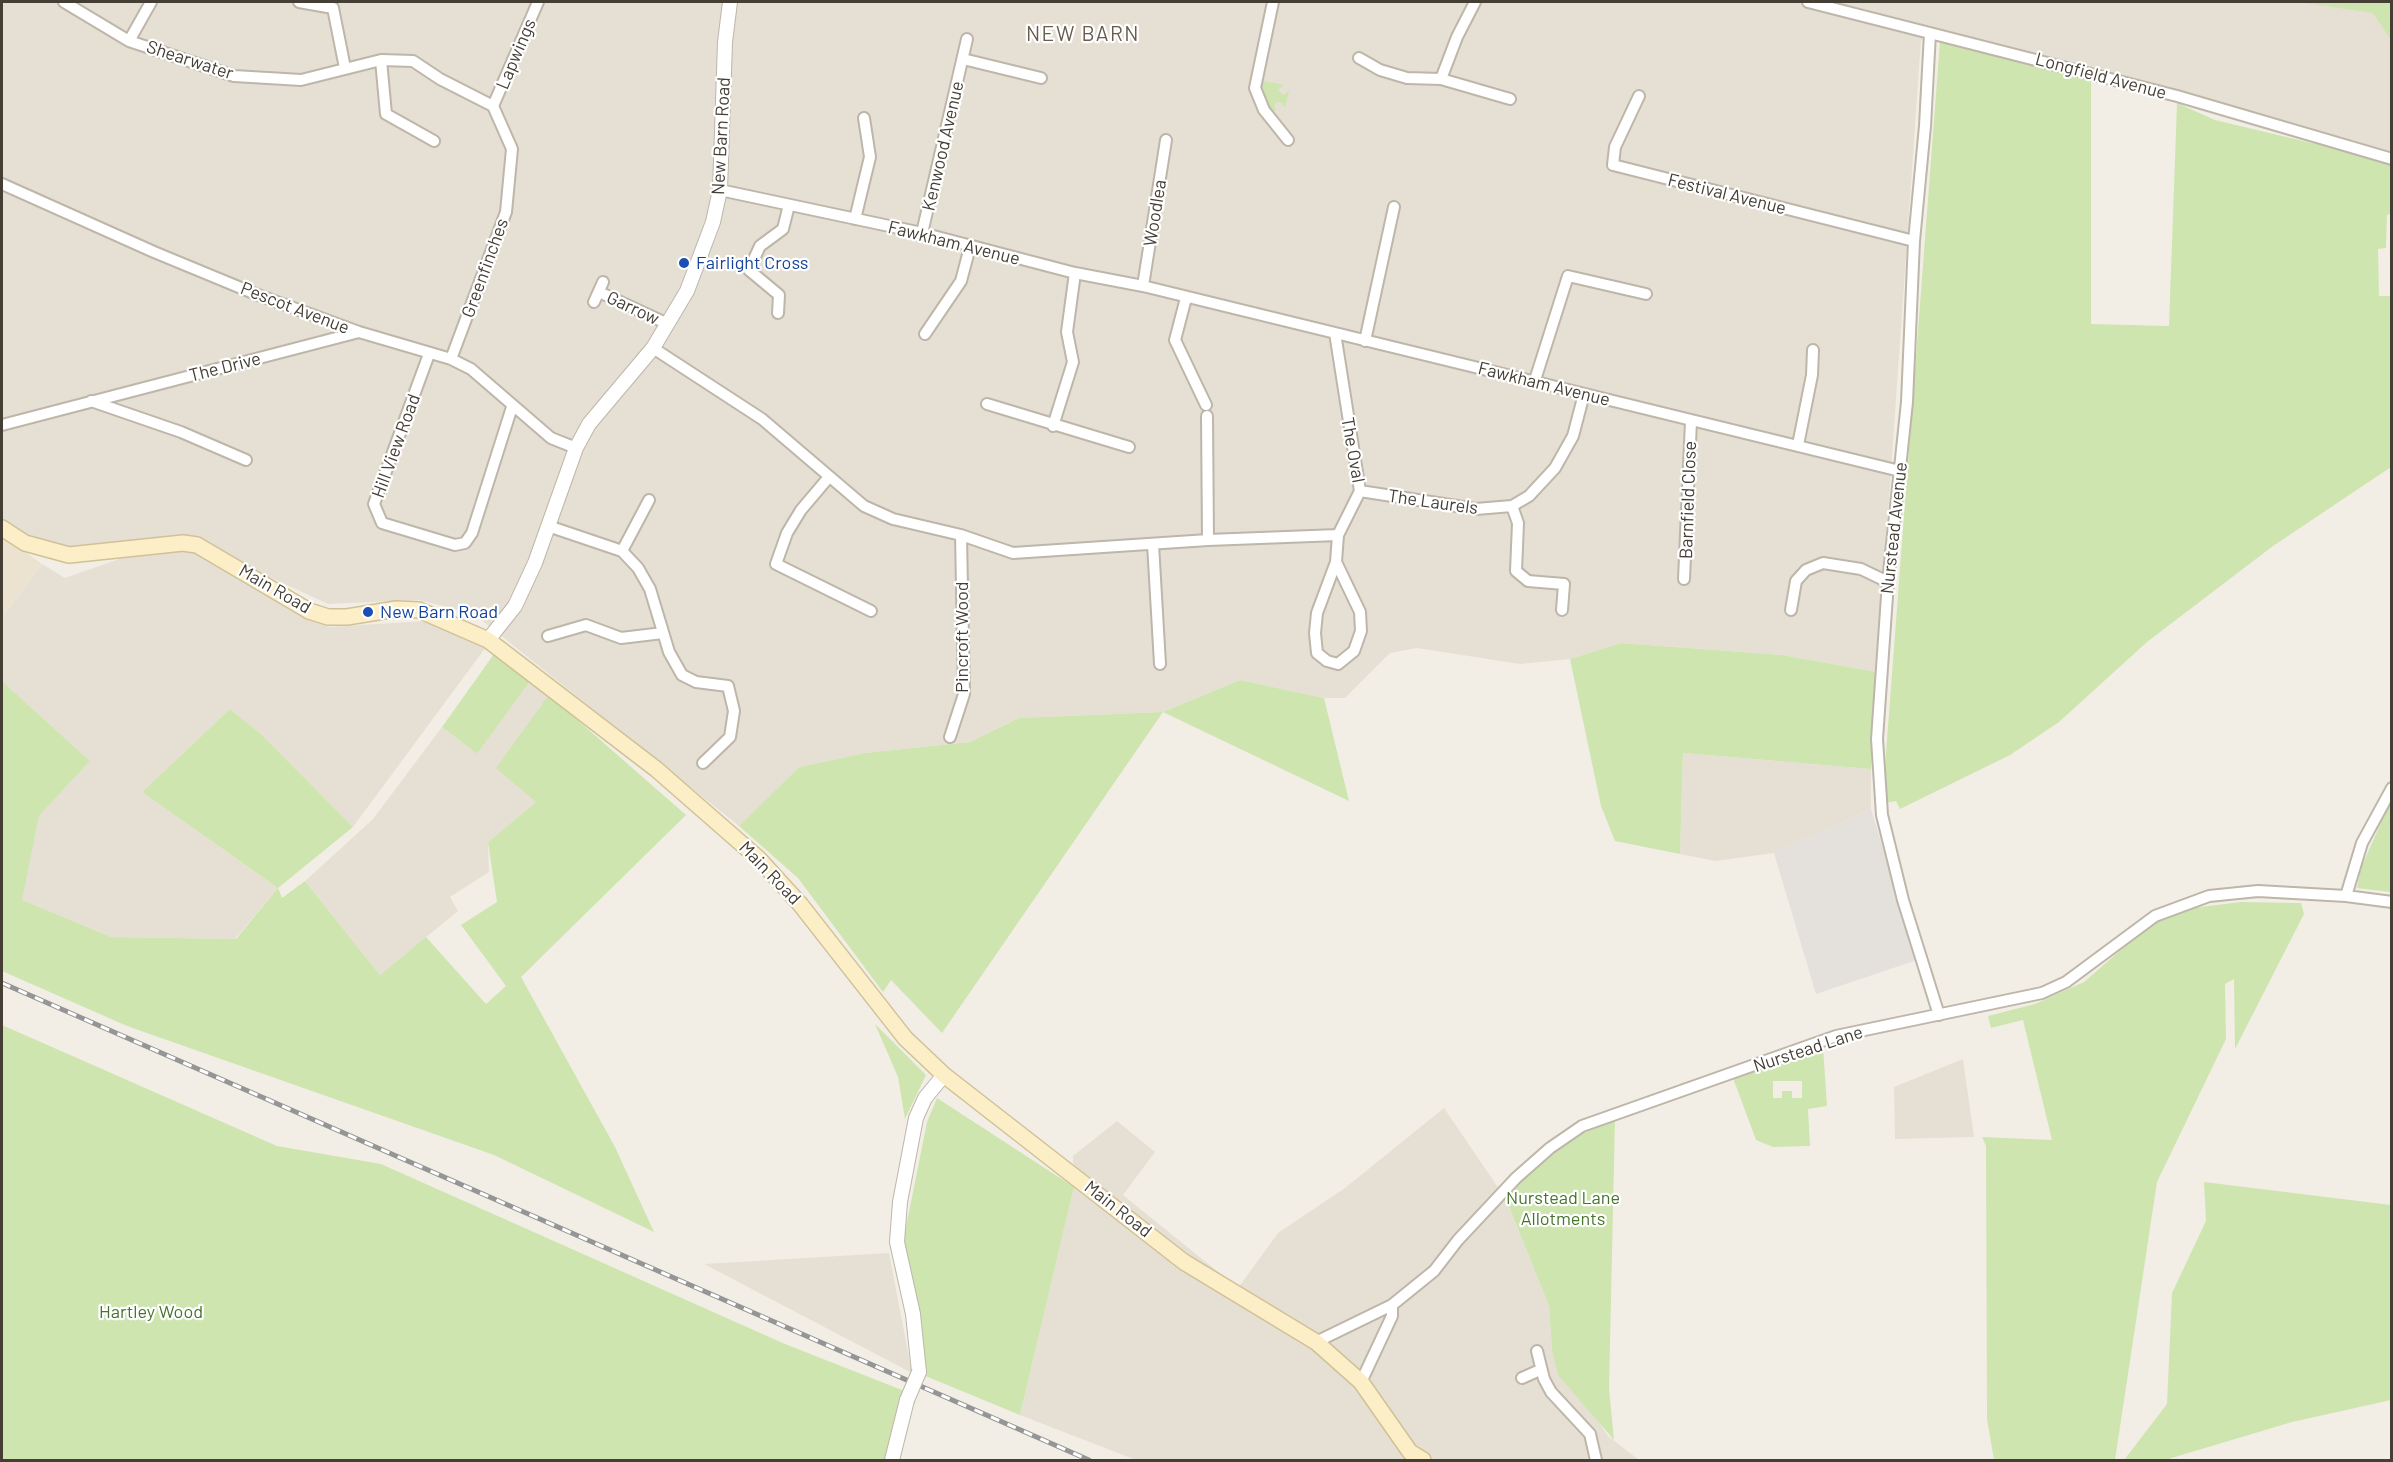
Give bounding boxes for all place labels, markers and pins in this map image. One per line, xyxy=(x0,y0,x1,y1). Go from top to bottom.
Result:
place label: Fairlight Cross xyxy=(696,252,808,274)
marker: Fairlight Cross xyxy=(677,256,691,270)
place label: New Barn Road xyxy=(380,601,498,623)
marker: New Barn Road xyxy=(361,605,375,619)

